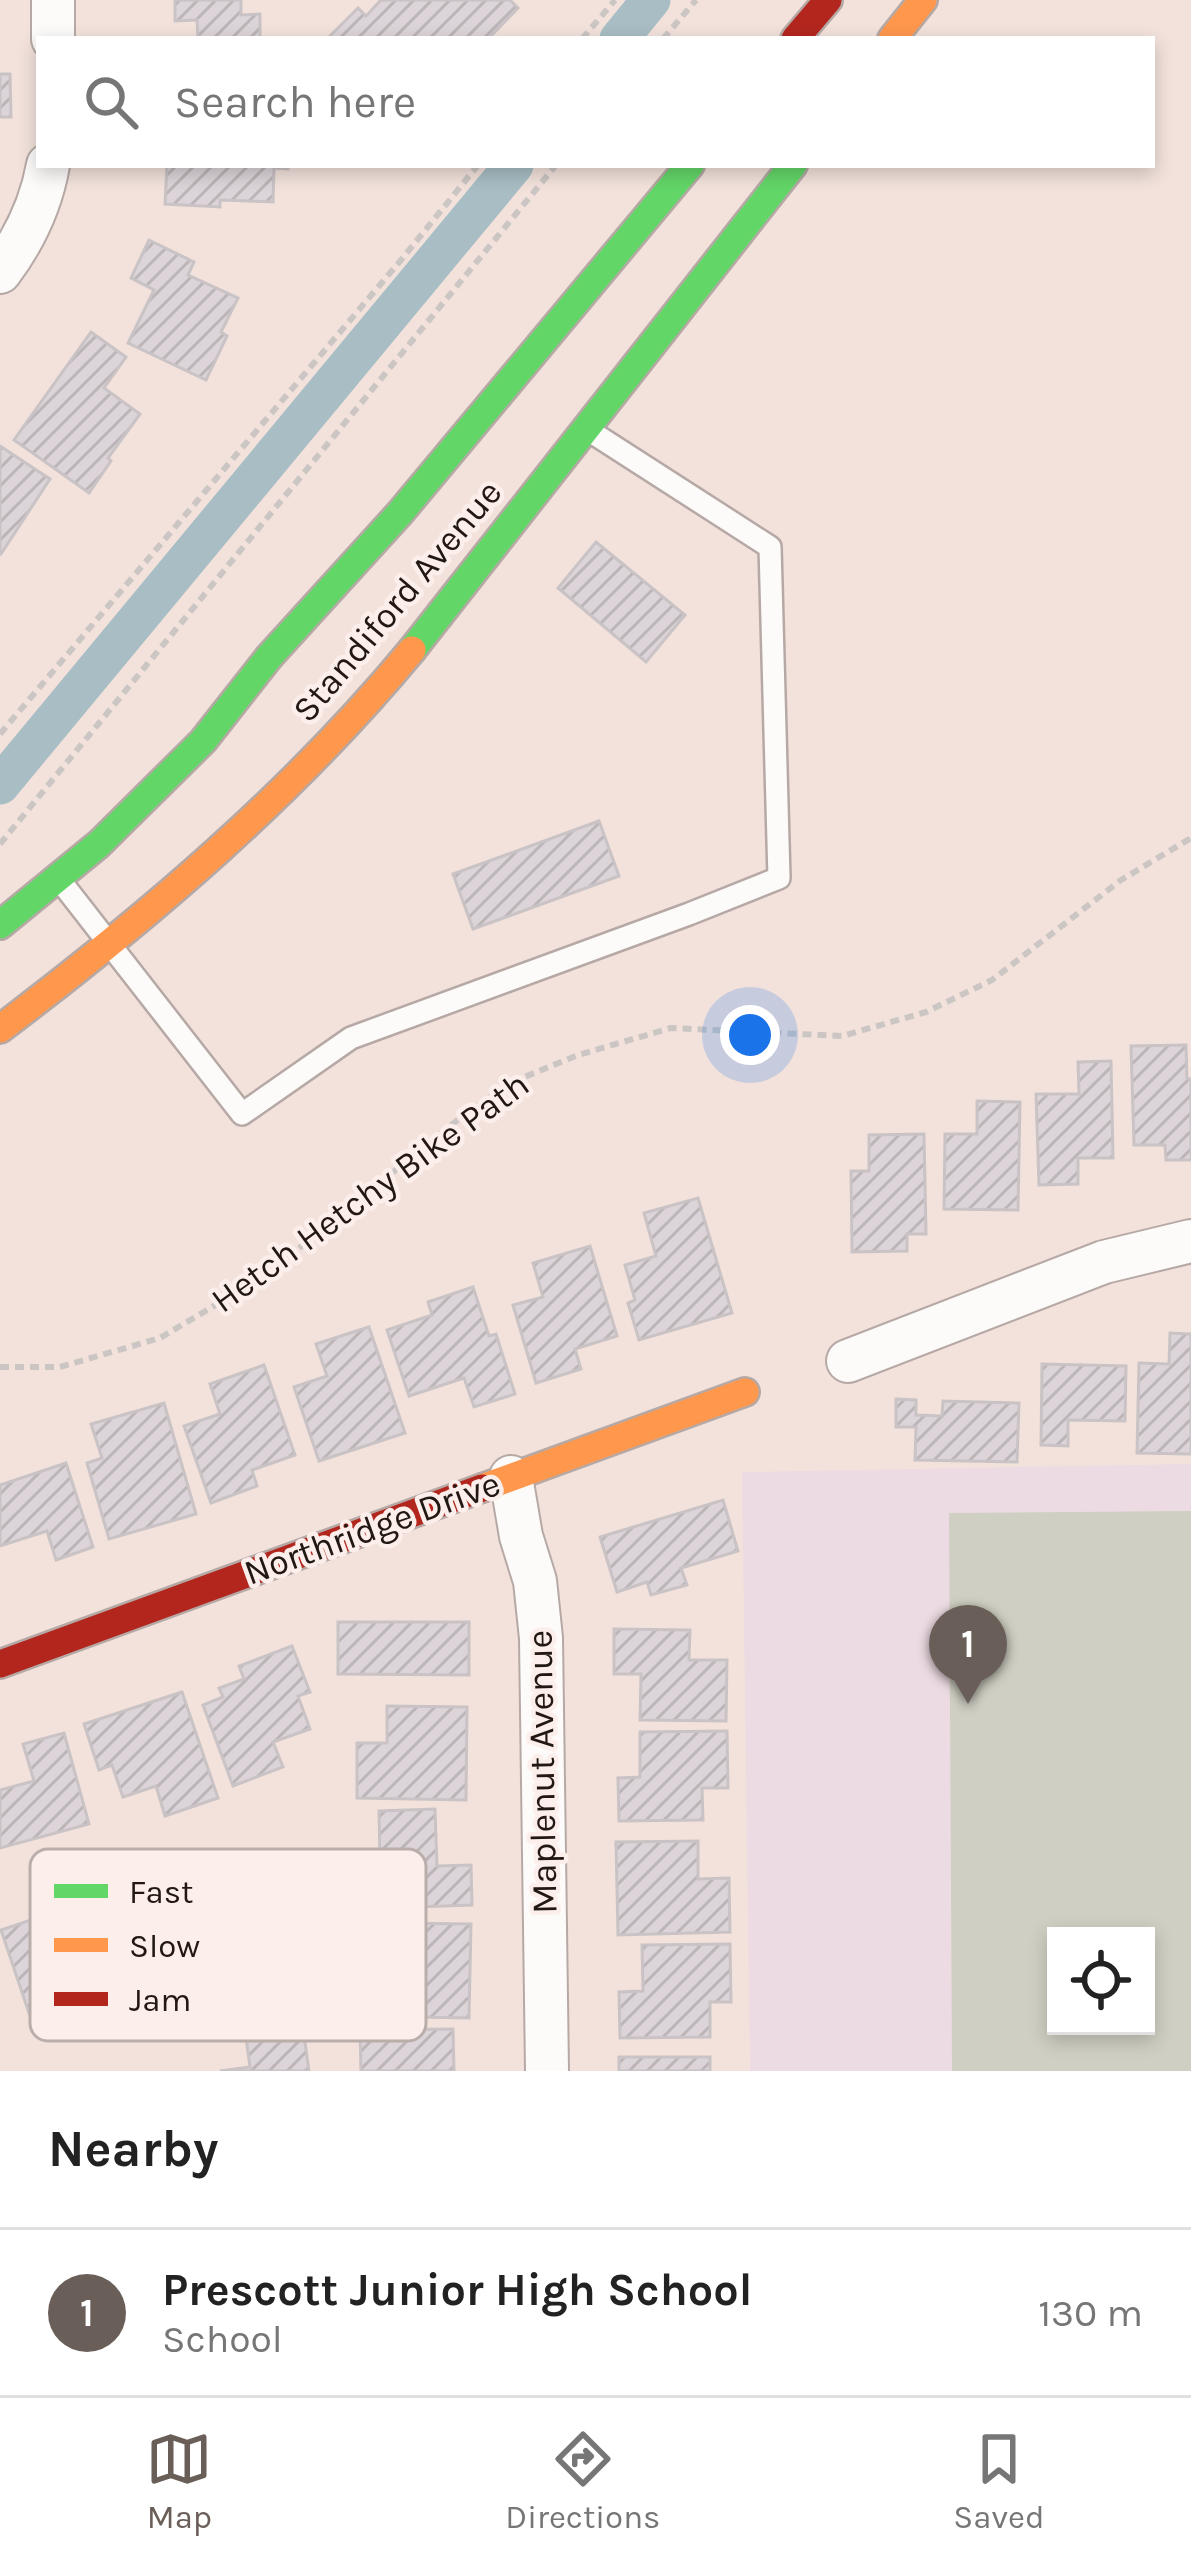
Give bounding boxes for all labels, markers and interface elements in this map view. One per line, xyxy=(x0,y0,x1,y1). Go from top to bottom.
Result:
search box xyxy=(36,36,1155,168)
icon: search xyxy=(78,69,144,135)
text: Search here xyxy=(174,76,416,128)
street label: Standiford Avenue xyxy=(284,472,510,730)
your location xyxy=(720,1005,780,1065)
street label: Hetch Hetchy Bike Path xyxy=(203,1063,537,1321)
street label: Northridge Drive xyxy=(238,1462,506,1594)
pin: 1 xyxy=(929,1605,1007,1704)
street label: Maplenut Avenue xyxy=(519,1630,565,1914)
legend xyxy=(30,1849,426,2041)
text: Fast xyxy=(129,1873,193,1911)
text: Slow xyxy=(129,1927,200,1965)
map controls xyxy=(1047,1927,1155,2035)
button: locate xyxy=(1047,1927,1155,2035)
text: Jam xyxy=(129,1981,191,2019)
text: Nearby xyxy=(48,2119,218,2179)
text: Prescott Junior High School xyxy=(162,2264,752,2316)
text: 1 xyxy=(80,2290,94,2336)
text: 130 m xyxy=(1038,2290,1143,2336)
text: School xyxy=(162,2316,283,2362)
tab: Map xyxy=(146,2426,212,2536)
tab: Directions xyxy=(505,2426,660,2536)
tab: Saved xyxy=(953,2426,1045,2536)

